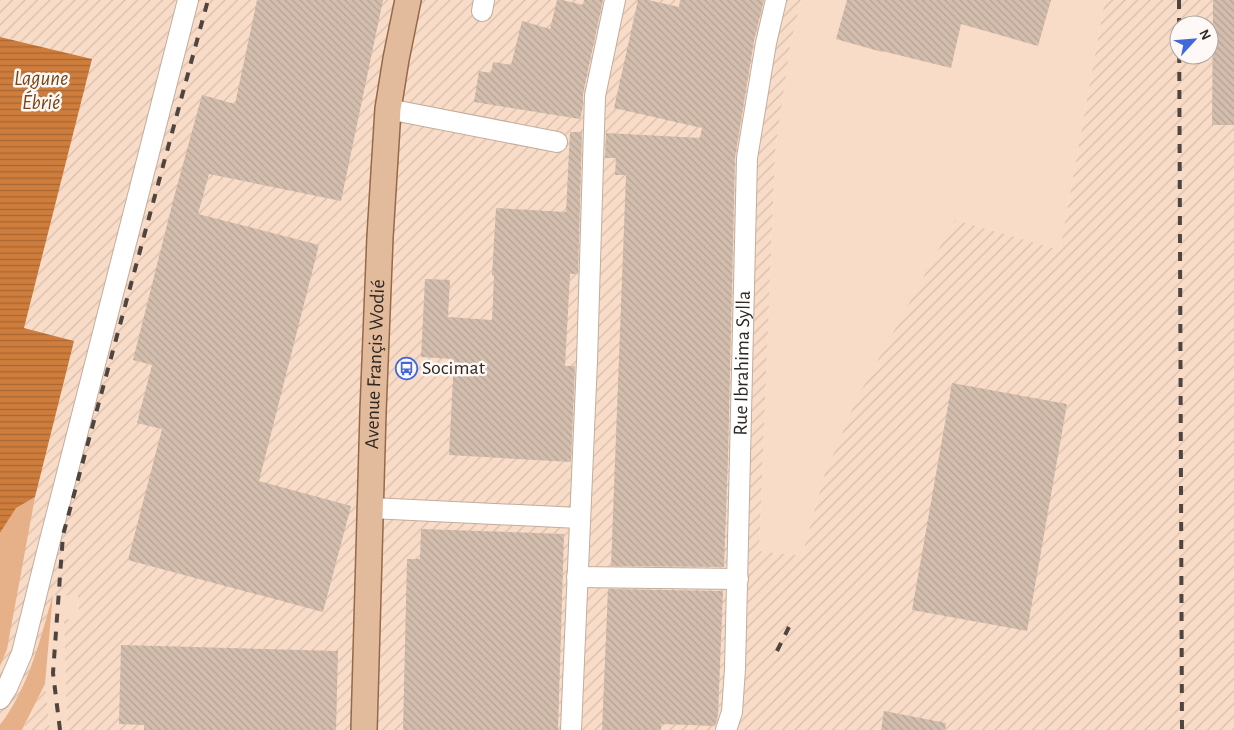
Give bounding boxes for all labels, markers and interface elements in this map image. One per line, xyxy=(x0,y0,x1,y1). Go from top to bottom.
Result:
north arrow xyxy=(1169,15,1219,65)
text: N xyxy=(1196,27,1213,42)
water label: Lagune Ébrié xyxy=(14,68,68,113)
street label: Avenue Françis Wodié xyxy=(362,279,388,449)
street label: Rue Ibrahima Sylla xyxy=(730,290,754,436)
bus stop icon: Socimat xyxy=(394,356,418,380)
place label: Socimat xyxy=(422,358,486,378)

